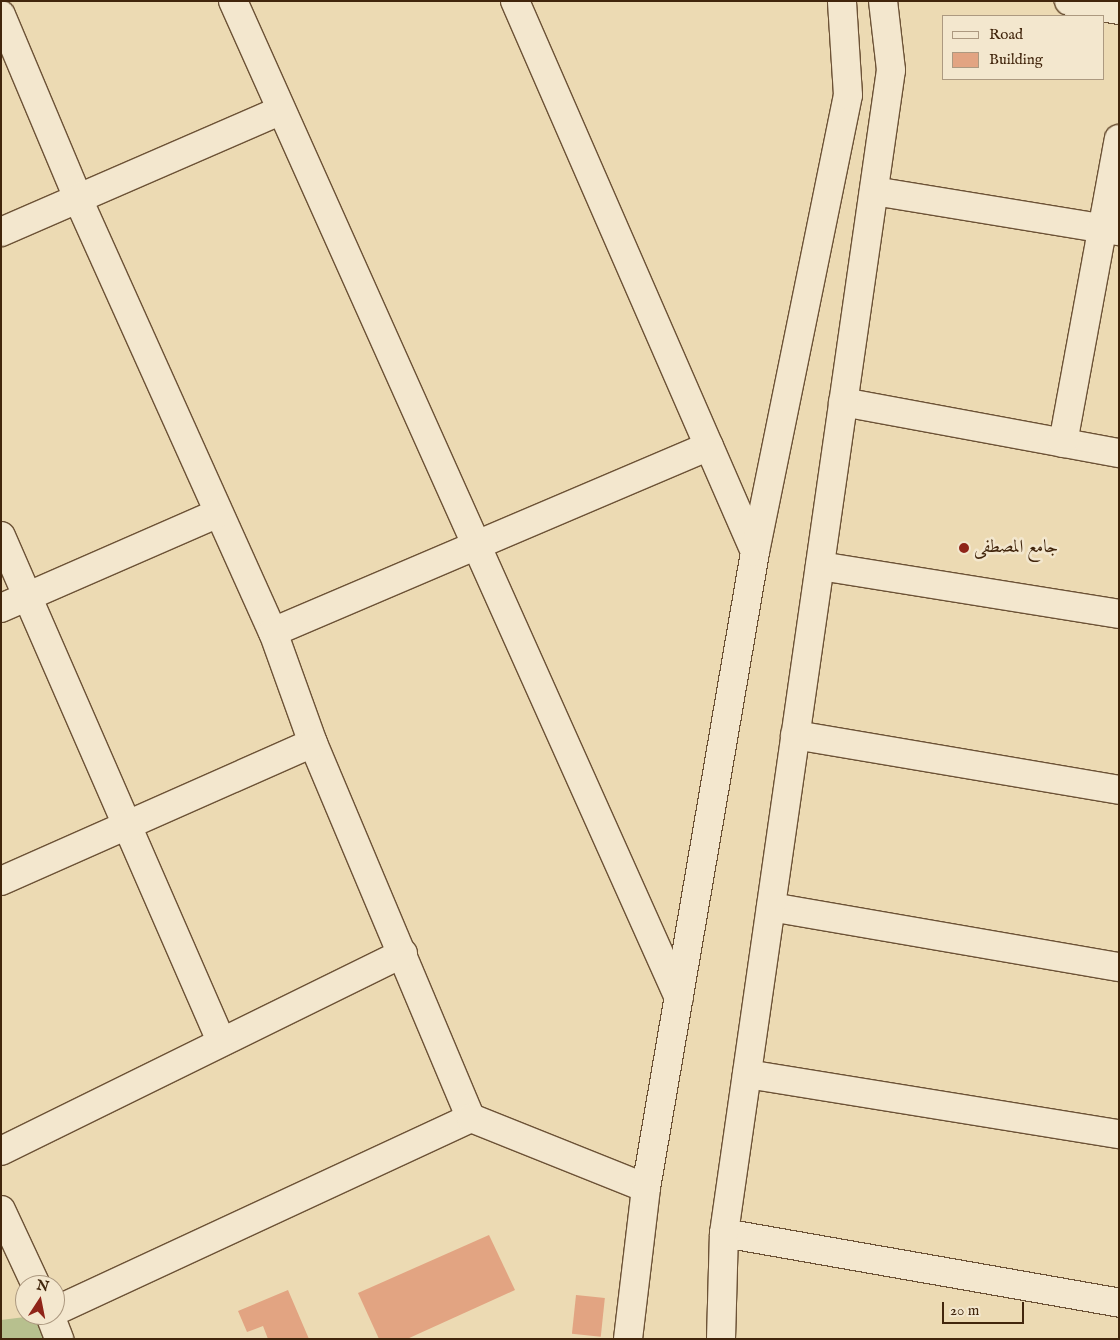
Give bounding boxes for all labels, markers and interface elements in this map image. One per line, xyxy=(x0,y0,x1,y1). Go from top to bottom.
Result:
legend xyxy=(942,15,1105,80)
text: Road xyxy=(989,25,1023,44)
text: Building xyxy=(989,50,1043,69)
place label: جامع المصطفى xyxy=(974,537,1058,559)
marker: جامع المصطفى xyxy=(958,542,970,554)
north arrow xyxy=(15,1275,65,1325)
text: N xyxy=(35,1276,50,1296)
scale bar xyxy=(945,1292,1028,1324)
text: 20 m xyxy=(950,1301,979,1320)

